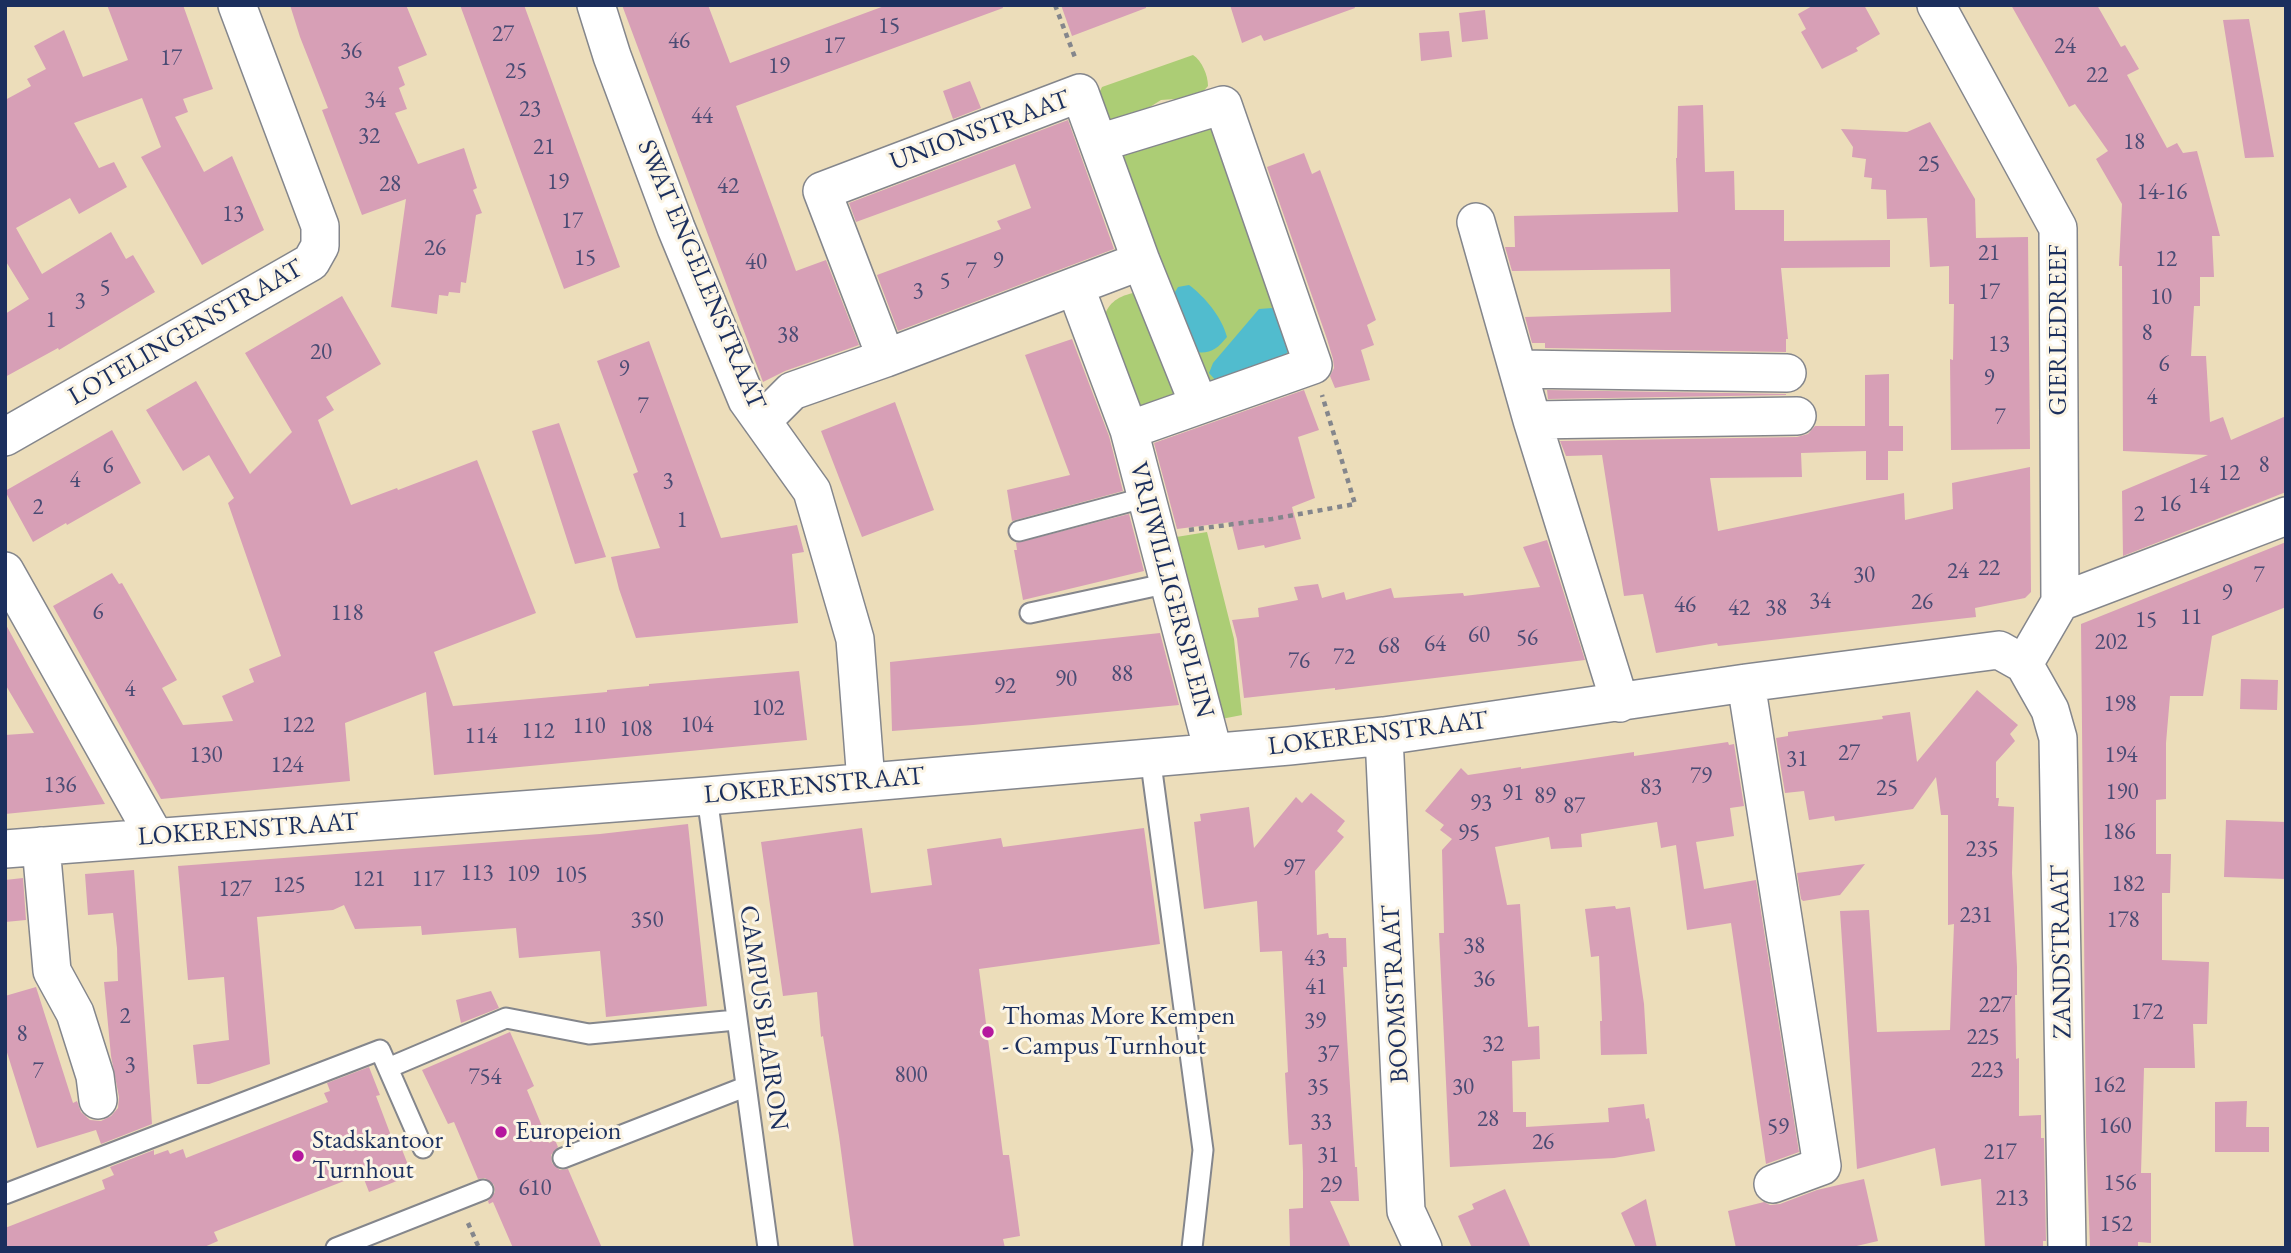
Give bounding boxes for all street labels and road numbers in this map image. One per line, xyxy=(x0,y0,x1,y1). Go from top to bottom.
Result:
street label: UNIONSTRAAT xyxy=(886,84,1074,178)
street label: SWAT ENGELENSTRAAT xyxy=(630,135,772,415)
street label: GIERLEDREEF xyxy=(2043,244,2075,416)
street label: LOTELINGENSTRAAT xyxy=(63,253,309,413)
street label: VRIJWILLIGERSPLEIN xyxy=(1122,459,1220,721)
street label: LOKERENSTRAAT xyxy=(1266,705,1490,763)
street label: LOKERENSTRAAT xyxy=(702,761,926,811)
street label: LOKERENSTRAAT xyxy=(137,807,359,853)
street label: ZANDSTRAAT xyxy=(2045,865,2079,1039)
street label: CAMPUS BLAIRON xyxy=(732,903,794,1133)
street label: BOOMSTRAAT xyxy=(1376,904,1416,1084)

